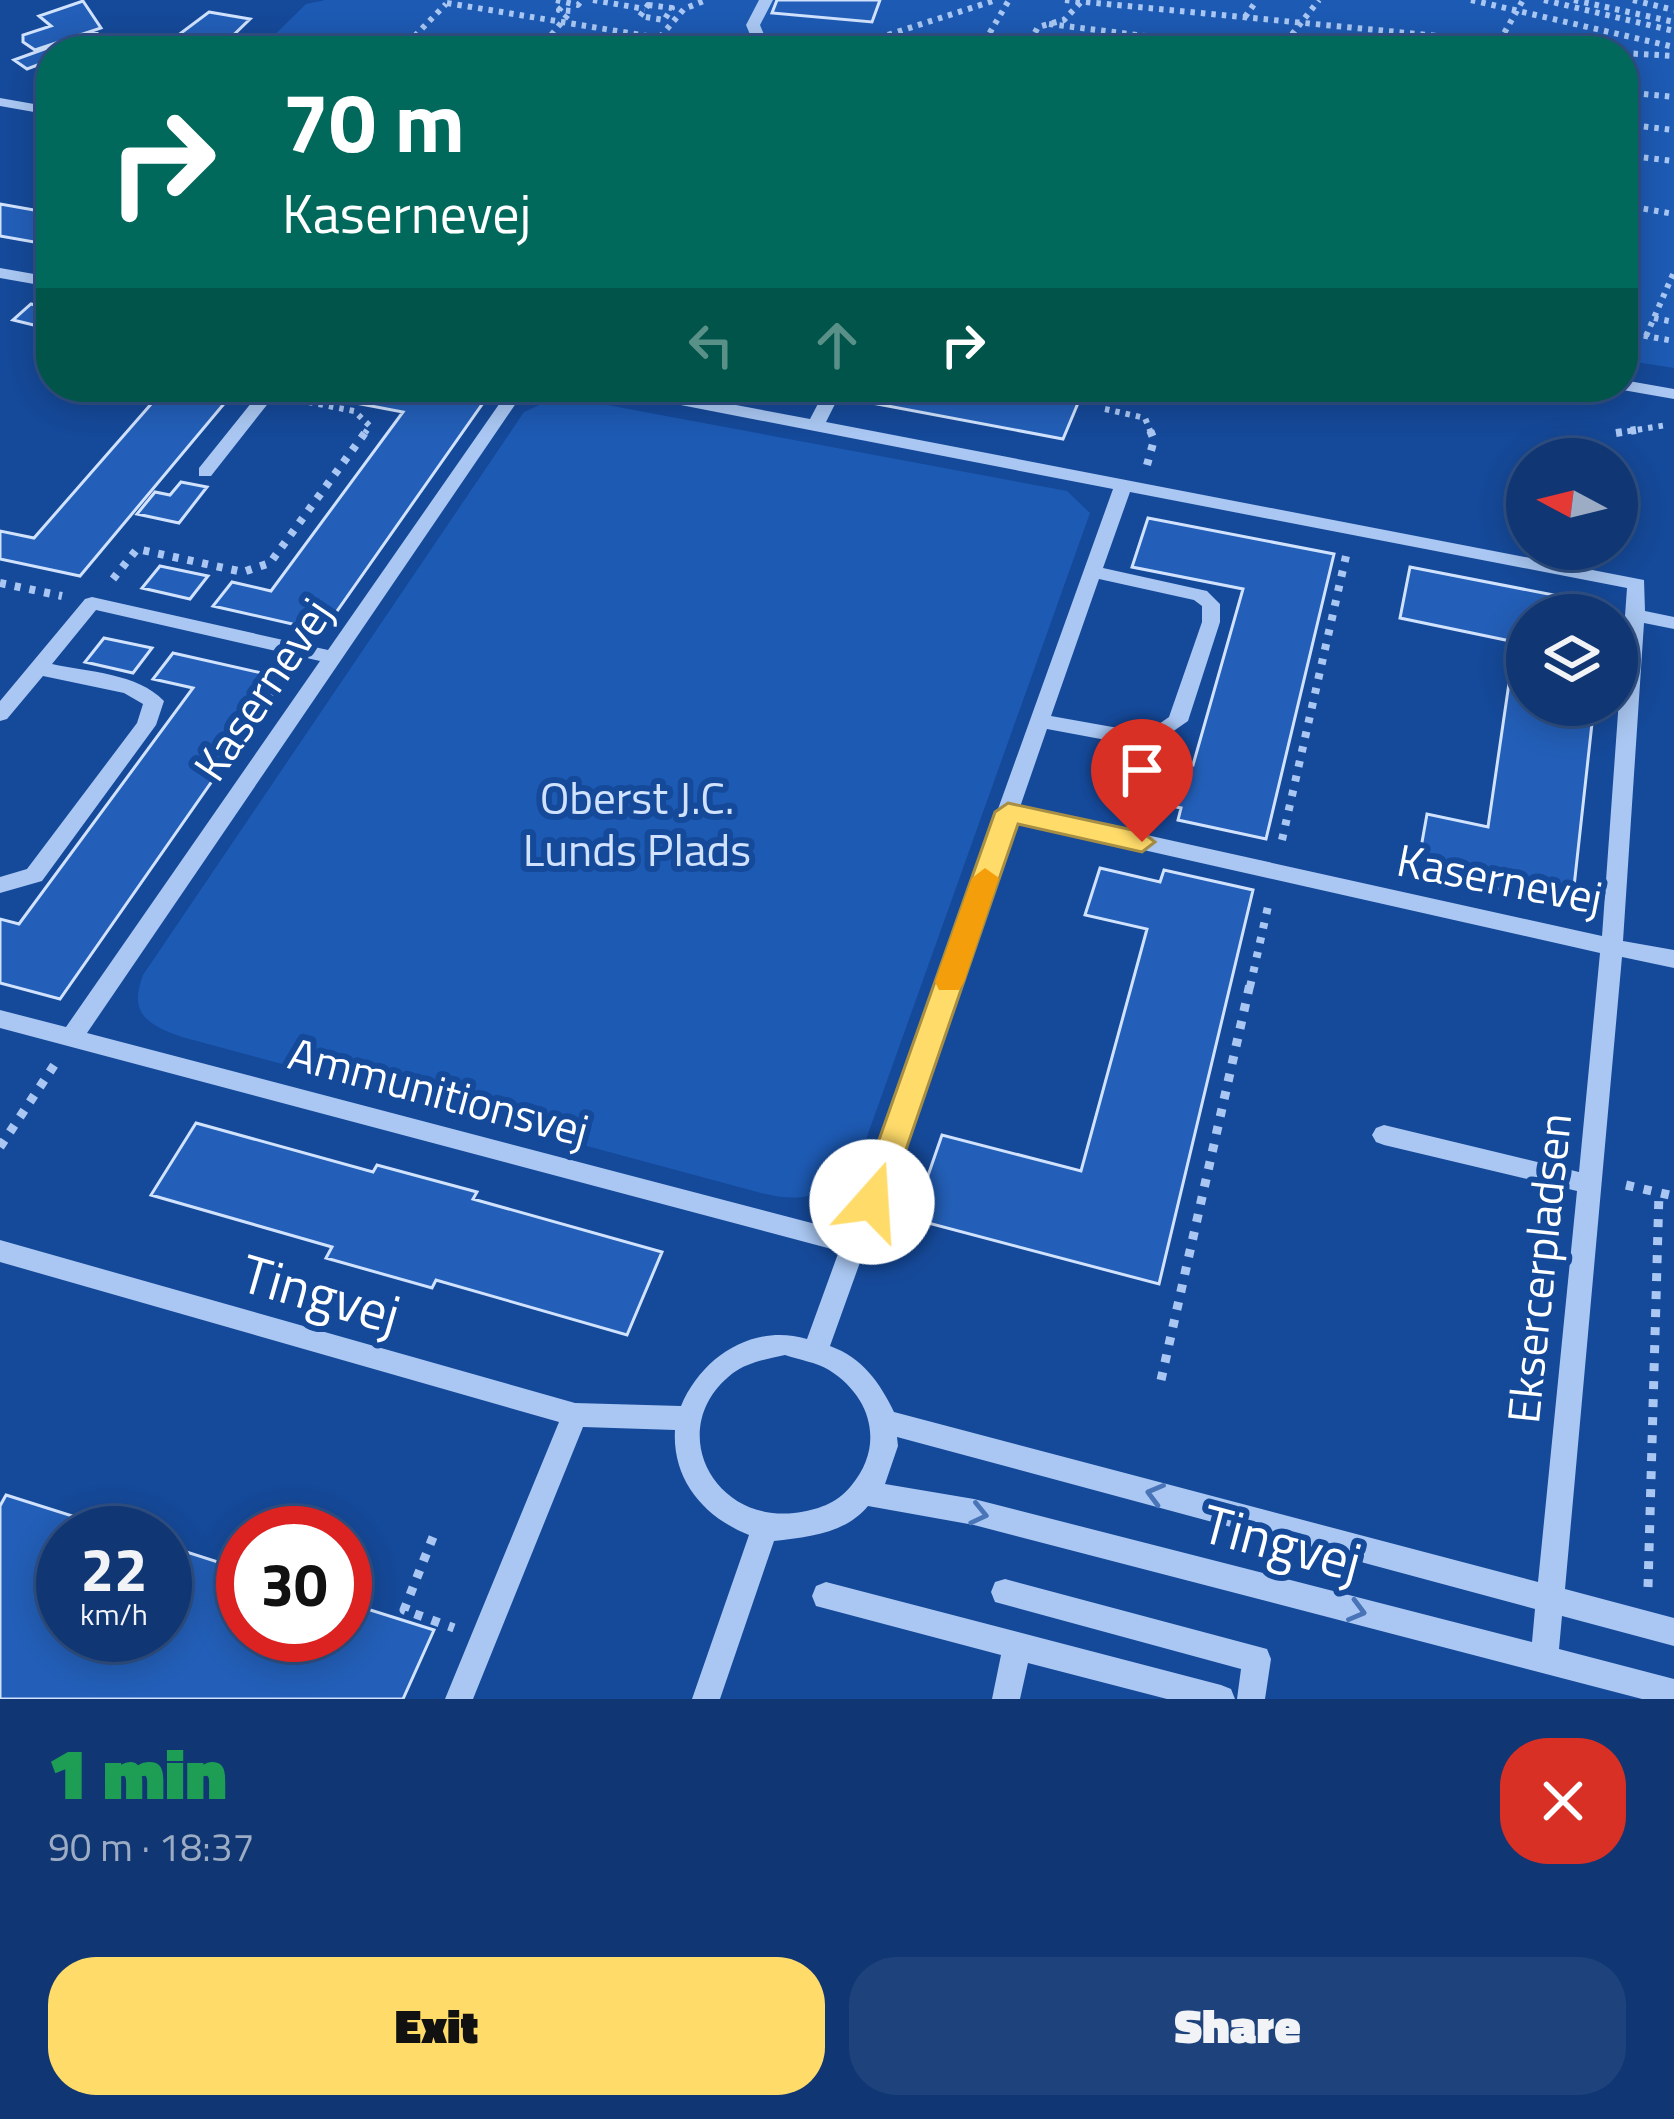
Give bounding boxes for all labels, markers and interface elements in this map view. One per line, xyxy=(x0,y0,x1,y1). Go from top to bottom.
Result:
text: 70 m xyxy=(282,57,465,185)
icon: right xyxy=(84,84,240,240)
text: Kasernevej xyxy=(282,172,531,254)
icon: left xyxy=(678,312,744,378)
icon: ahead xyxy=(804,312,870,378)
icon: right xyxy=(930,312,996,378)
north arrow xyxy=(1506,438,1638,570)
map controls xyxy=(1506,438,1638,726)
street label: Kasernevej xyxy=(176,584,348,794)
button: layers xyxy=(1506,594,1638,726)
pin xyxy=(1091,719,1193,842)
icon: arrive xyxy=(1109,737,1175,803)
park label: Oberst J.C. Lunds Plads xyxy=(523,763,751,883)
street label: Kasernevej xyxy=(1392,825,1608,931)
street label: Ammunitionsvej xyxy=(281,1018,597,1164)
street label: Eksercerpladsen xyxy=(1488,1110,1588,1426)
position arrow xyxy=(809,1139,935,1265)
street label: Tingvej xyxy=(232,1231,410,1355)
street label: Tingvej xyxy=(1193,1481,1371,1603)
one-way arrow xyxy=(1145,1484,1166,1509)
one-way arrow xyxy=(969,1500,989,1525)
speed limit sign: 30 xyxy=(216,1506,372,1662)
text: 22 xyxy=(80,1523,148,1614)
text: km/h xyxy=(80,1591,148,1637)
one-way arrow xyxy=(1346,1597,1366,1622)
text: 1 min xyxy=(48,1717,227,1827)
button: close xyxy=(1500,1738,1626,1864)
text: 90 m · 18:37 xyxy=(48,1817,254,1876)
button: Exit xyxy=(48,1957,825,2095)
button: Share xyxy=(849,1957,1626,2095)

